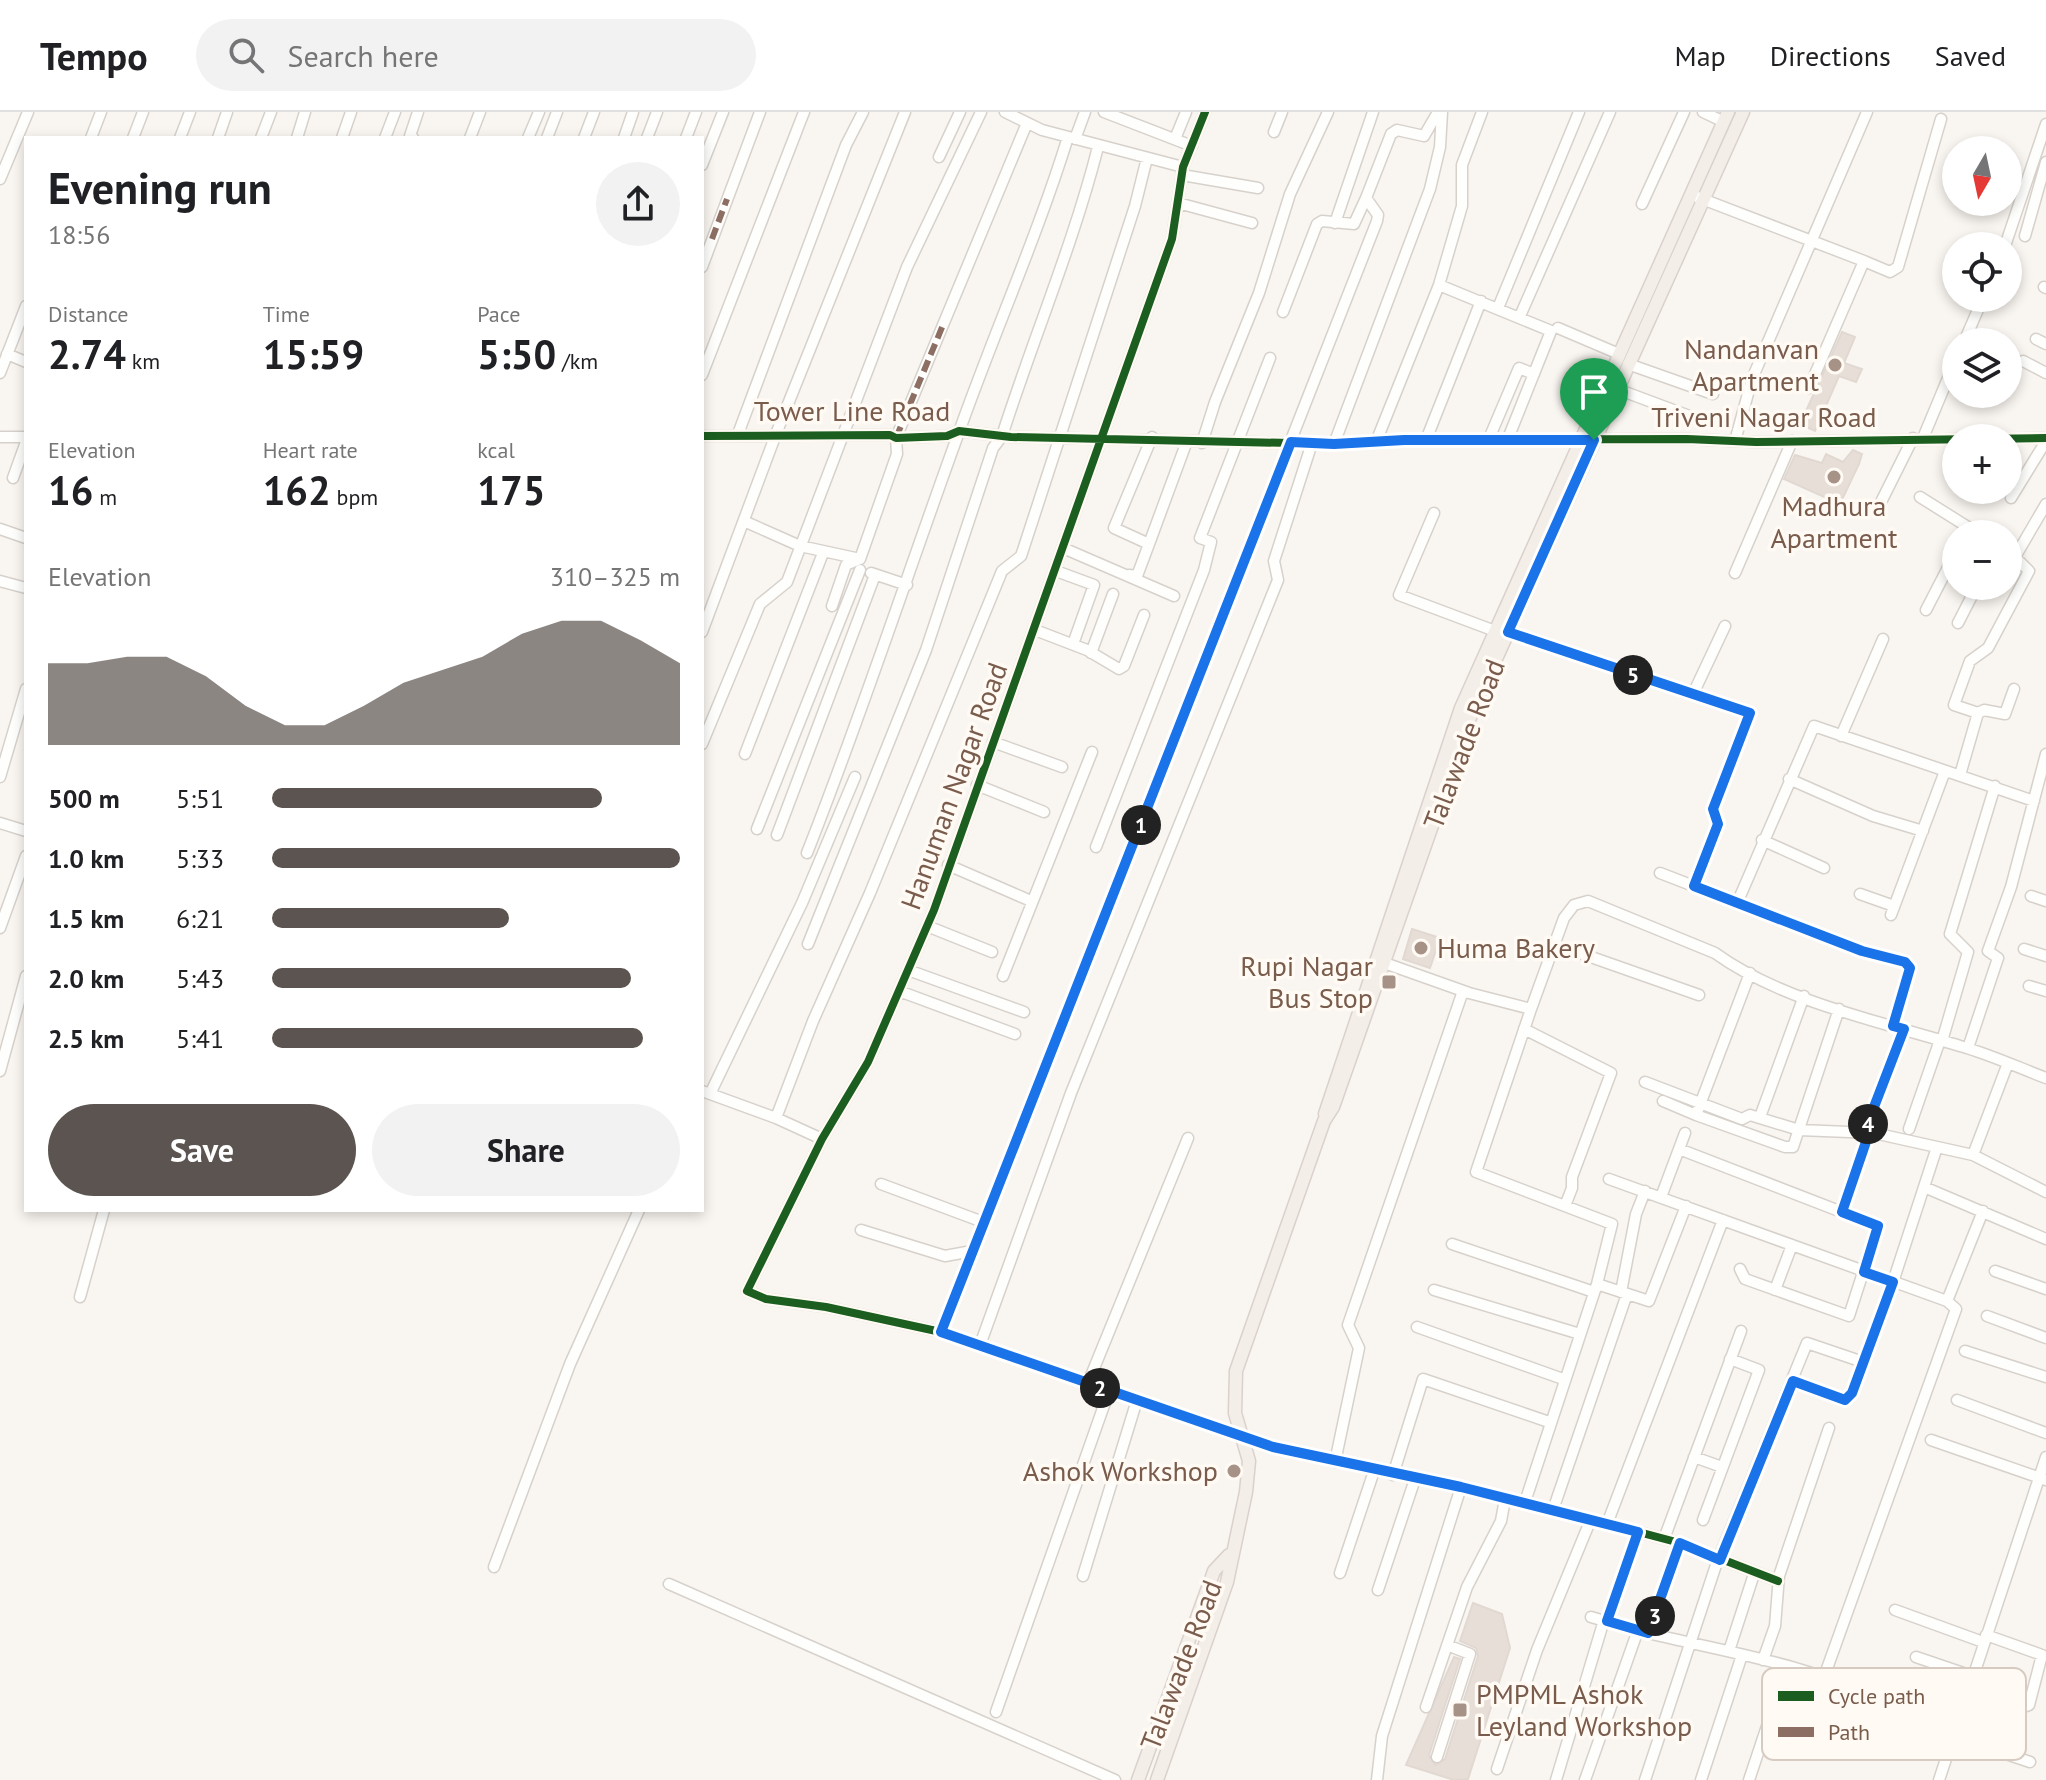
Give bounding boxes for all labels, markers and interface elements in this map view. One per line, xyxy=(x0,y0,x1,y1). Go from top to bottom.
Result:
search box xyxy=(196,19,756,91)
text: Tempo xyxy=(40,31,148,80)
icon: search xyxy=(224,33,268,77)
text: Search here xyxy=(288,36,439,75)
text: Map xyxy=(1675,37,1726,74)
text: Directions xyxy=(1770,37,1891,74)
text: Saved xyxy=(1935,37,2006,74)
north arrow xyxy=(1942,136,2022,216)
map controls xyxy=(1942,136,2022,600)
text: Evening run xyxy=(48,159,272,216)
button: share xyxy=(596,162,680,246)
text: 18:56 xyxy=(48,218,110,251)
button: locate xyxy=(1942,232,2022,312)
text: Distance xyxy=(48,300,129,328)
text: Time xyxy=(263,300,310,328)
text: Pace xyxy=(477,300,520,328)
text: 2.74 xyxy=(48,328,126,380)
text: 15:59 xyxy=(263,328,364,380)
text: 5:50 xyxy=(477,328,556,380)
button: layers xyxy=(1942,328,2022,408)
place label: Nandanvan Apartment xyxy=(1684,330,1819,399)
text: km xyxy=(126,347,160,375)
text: /km xyxy=(556,347,598,375)
marker: Nandanvan Apartment xyxy=(1826,356,1844,374)
pin xyxy=(1560,358,1628,440)
icon: arrive xyxy=(1572,370,1616,414)
street label: Tower Line Road xyxy=(754,392,950,429)
street label: Triveni Nagar Road xyxy=(1651,398,1877,435)
button: + xyxy=(1942,424,2022,504)
text: Elevation xyxy=(48,436,136,464)
text: Heart rate xyxy=(263,436,358,464)
text: kcal xyxy=(477,436,515,464)
text: 16 xyxy=(48,464,93,516)
text: 162 xyxy=(263,464,331,516)
text: 175 xyxy=(477,464,545,516)
marker: Madhura Apartment xyxy=(1825,468,1843,486)
text: m xyxy=(93,483,117,511)
text: bpm xyxy=(331,483,378,511)
place label: Madhura Apartment xyxy=(1770,487,1898,556)
button: − xyxy=(1942,520,2022,600)
text: Elevation xyxy=(48,560,152,593)
text: 310–325 m xyxy=(550,560,680,593)
street label: Talawade Road xyxy=(1414,654,1513,834)
pin: 5 xyxy=(1613,655,1653,695)
street label: Hanuman Nagar Road xyxy=(892,657,1015,915)
text: 5 xyxy=(1627,661,1639,689)
text: 500 m xyxy=(48,782,120,815)
text: 5:51 xyxy=(176,782,224,815)
pin: 1 xyxy=(1121,805,1161,845)
text: 1 xyxy=(1135,811,1147,839)
text: 1.0 km xyxy=(48,842,124,875)
text: 5:33 xyxy=(176,842,224,875)
text: 1.5 km xyxy=(48,902,124,935)
text: 6:21 xyxy=(176,902,224,935)
place label: Huma Bakery xyxy=(1437,929,1595,966)
marker: Huma Bakery xyxy=(1412,939,1430,957)
place label: Rupi Nagar Bus Stop xyxy=(1240,947,1373,1016)
text: 2.0 km xyxy=(48,962,124,995)
text: 5:43 xyxy=(176,962,224,995)
marker: Rupi Nagar Bus Stop xyxy=(1380,973,1398,991)
text: 2.5 km xyxy=(48,1022,124,1055)
text: 5:41 xyxy=(176,1022,224,1055)
button: Save xyxy=(48,1104,356,1196)
button: Share xyxy=(372,1104,680,1196)
pin: 4 xyxy=(1848,1104,1888,1144)
text: 4 xyxy=(1862,1110,1874,1138)
pin: 2 xyxy=(1080,1368,1120,1408)
text: 2 xyxy=(1094,1374,1106,1402)
place label: Ashok Workshop xyxy=(1023,1452,1218,1489)
marker: Ashok Workshop xyxy=(1225,1462,1243,1480)
street label: Talawade Road xyxy=(1131,1575,1230,1755)
pin: 3 xyxy=(1635,1596,1675,1636)
text: 3 xyxy=(1649,1602,1661,1630)
legend xyxy=(1762,1668,2026,1760)
place label: PMPML Ashok Leyland Workshop xyxy=(1476,1675,1692,1744)
text: Cycle path xyxy=(1828,1682,1925,1710)
marker: PMPML Ashok Leyland Workshop xyxy=(1451,1701,1469,1719)
text: Path xyxy=(1828,1718,1870,1746)

